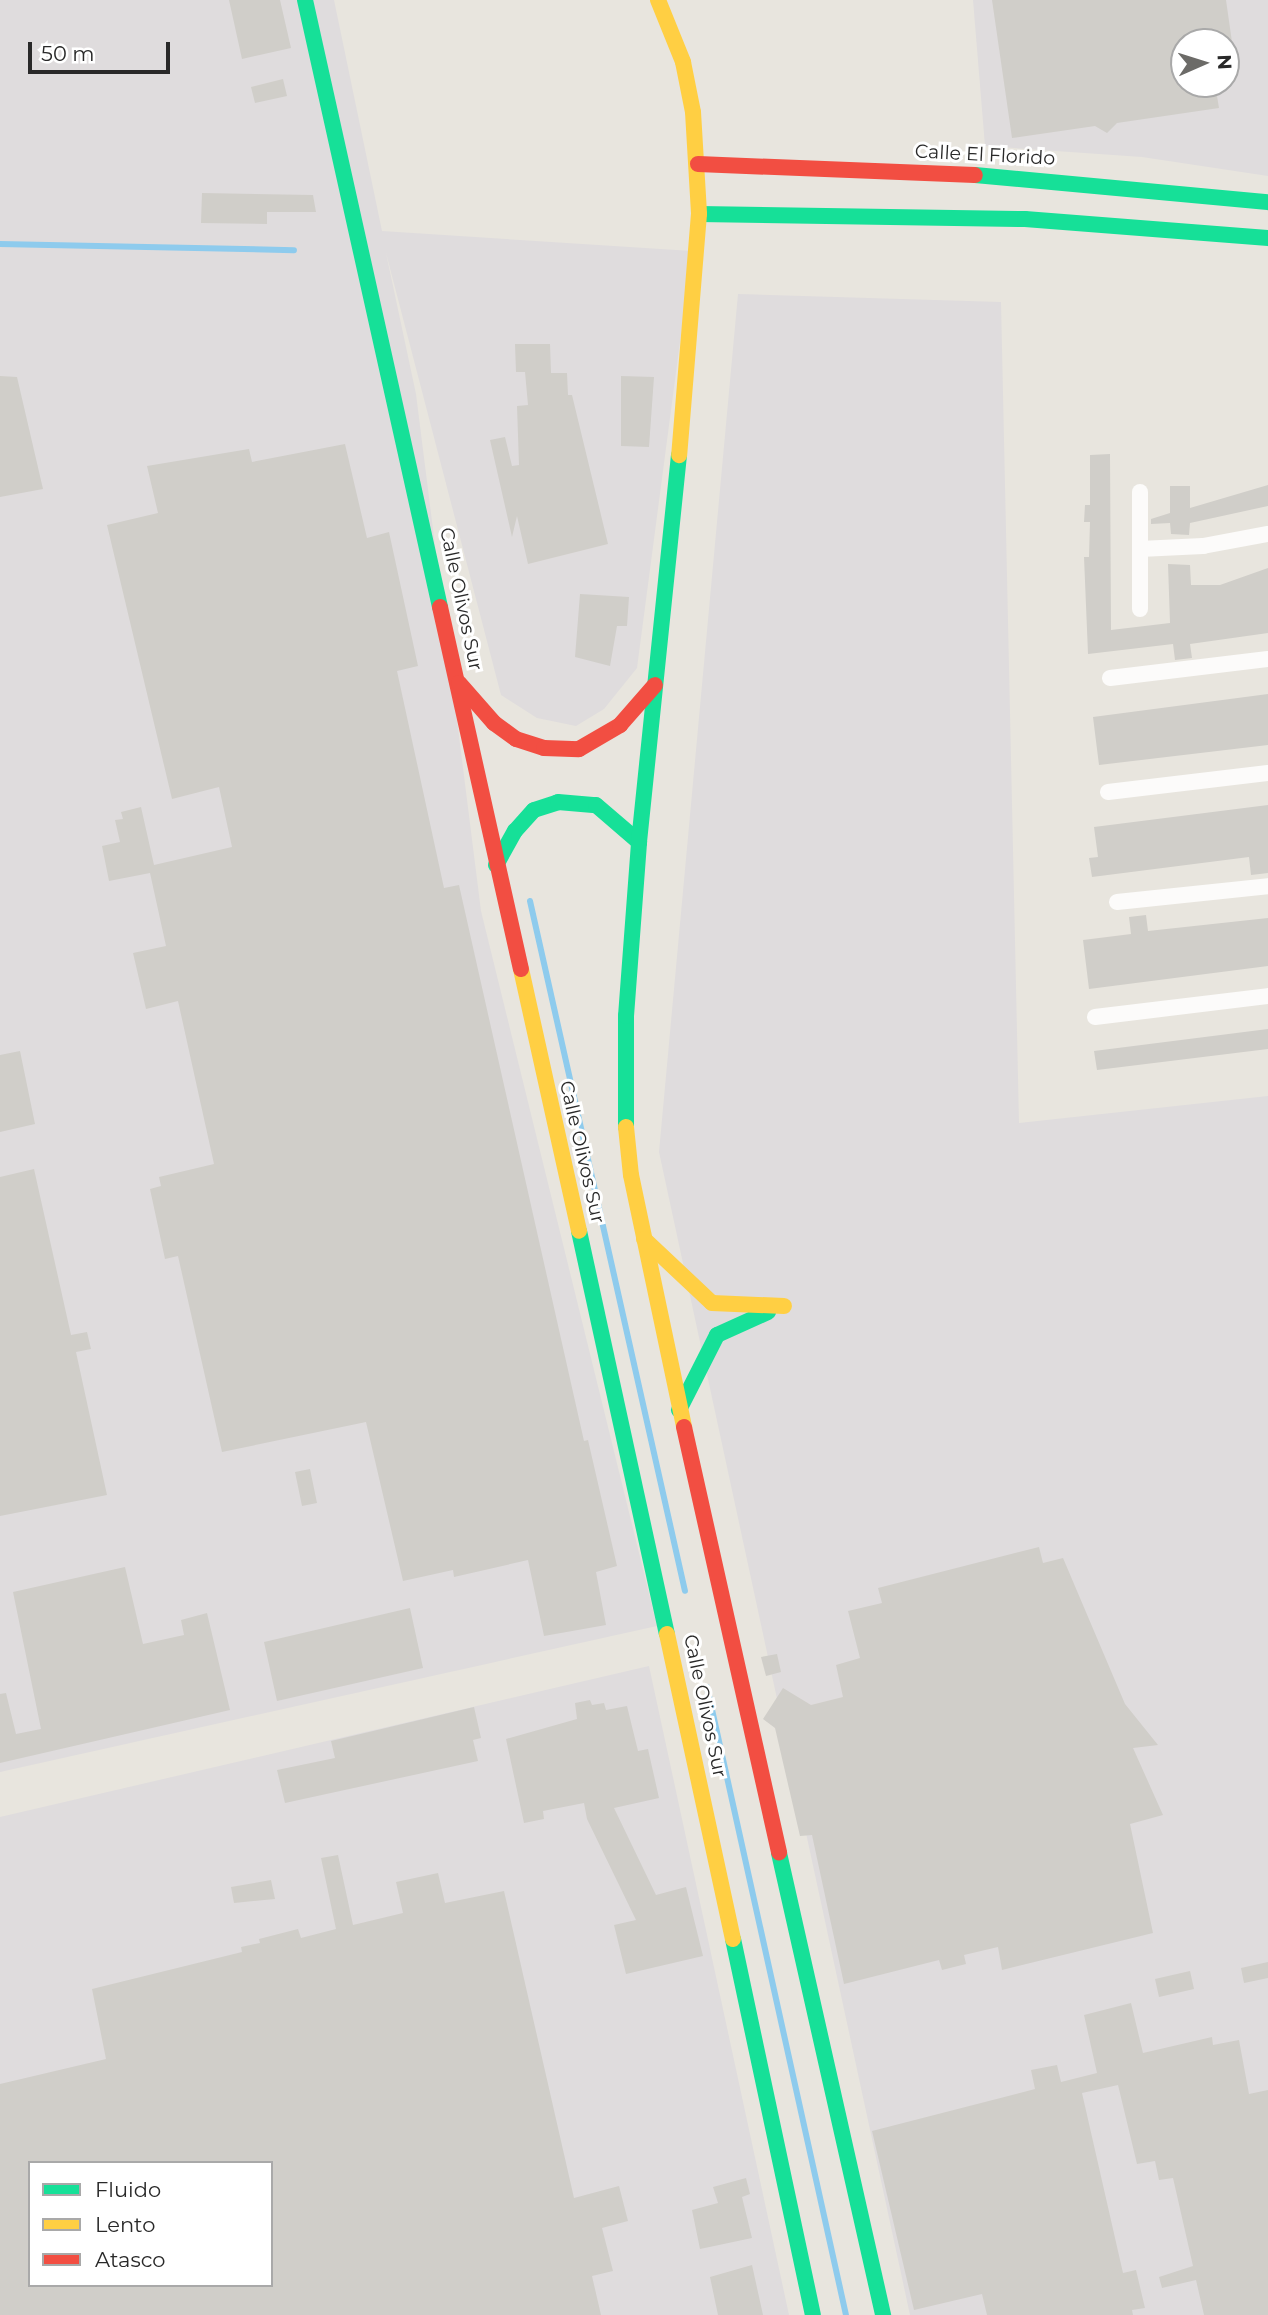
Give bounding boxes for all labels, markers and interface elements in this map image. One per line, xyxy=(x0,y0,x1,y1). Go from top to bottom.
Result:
scale bar xyxy=(32,28,173,72)
north arrow xyxy=(1170,28,1240,98)
text: 50 m xyxy=(41,41,95,66)
text: N xyxy=(1213,54,1236,70)
street label: Calle El Florido xyxy=(914,140,1056,170)
street label: Calle Olivos Sur xyxy=(435,525,487,673)
street label: Calle Olivos Sur xyxy=(555,1078,609,1226)
street label: Calle Olivos Sur xyxy=(679,1632,731,1780)
legend xyxy=(28,2161,273,2287)
text: Fluido xyxy=(95,2177,161,2202)
text: Lento xyxy=(95,2212,155,2237)
text: Atasco xyxy=(95,2247,166,2272)

